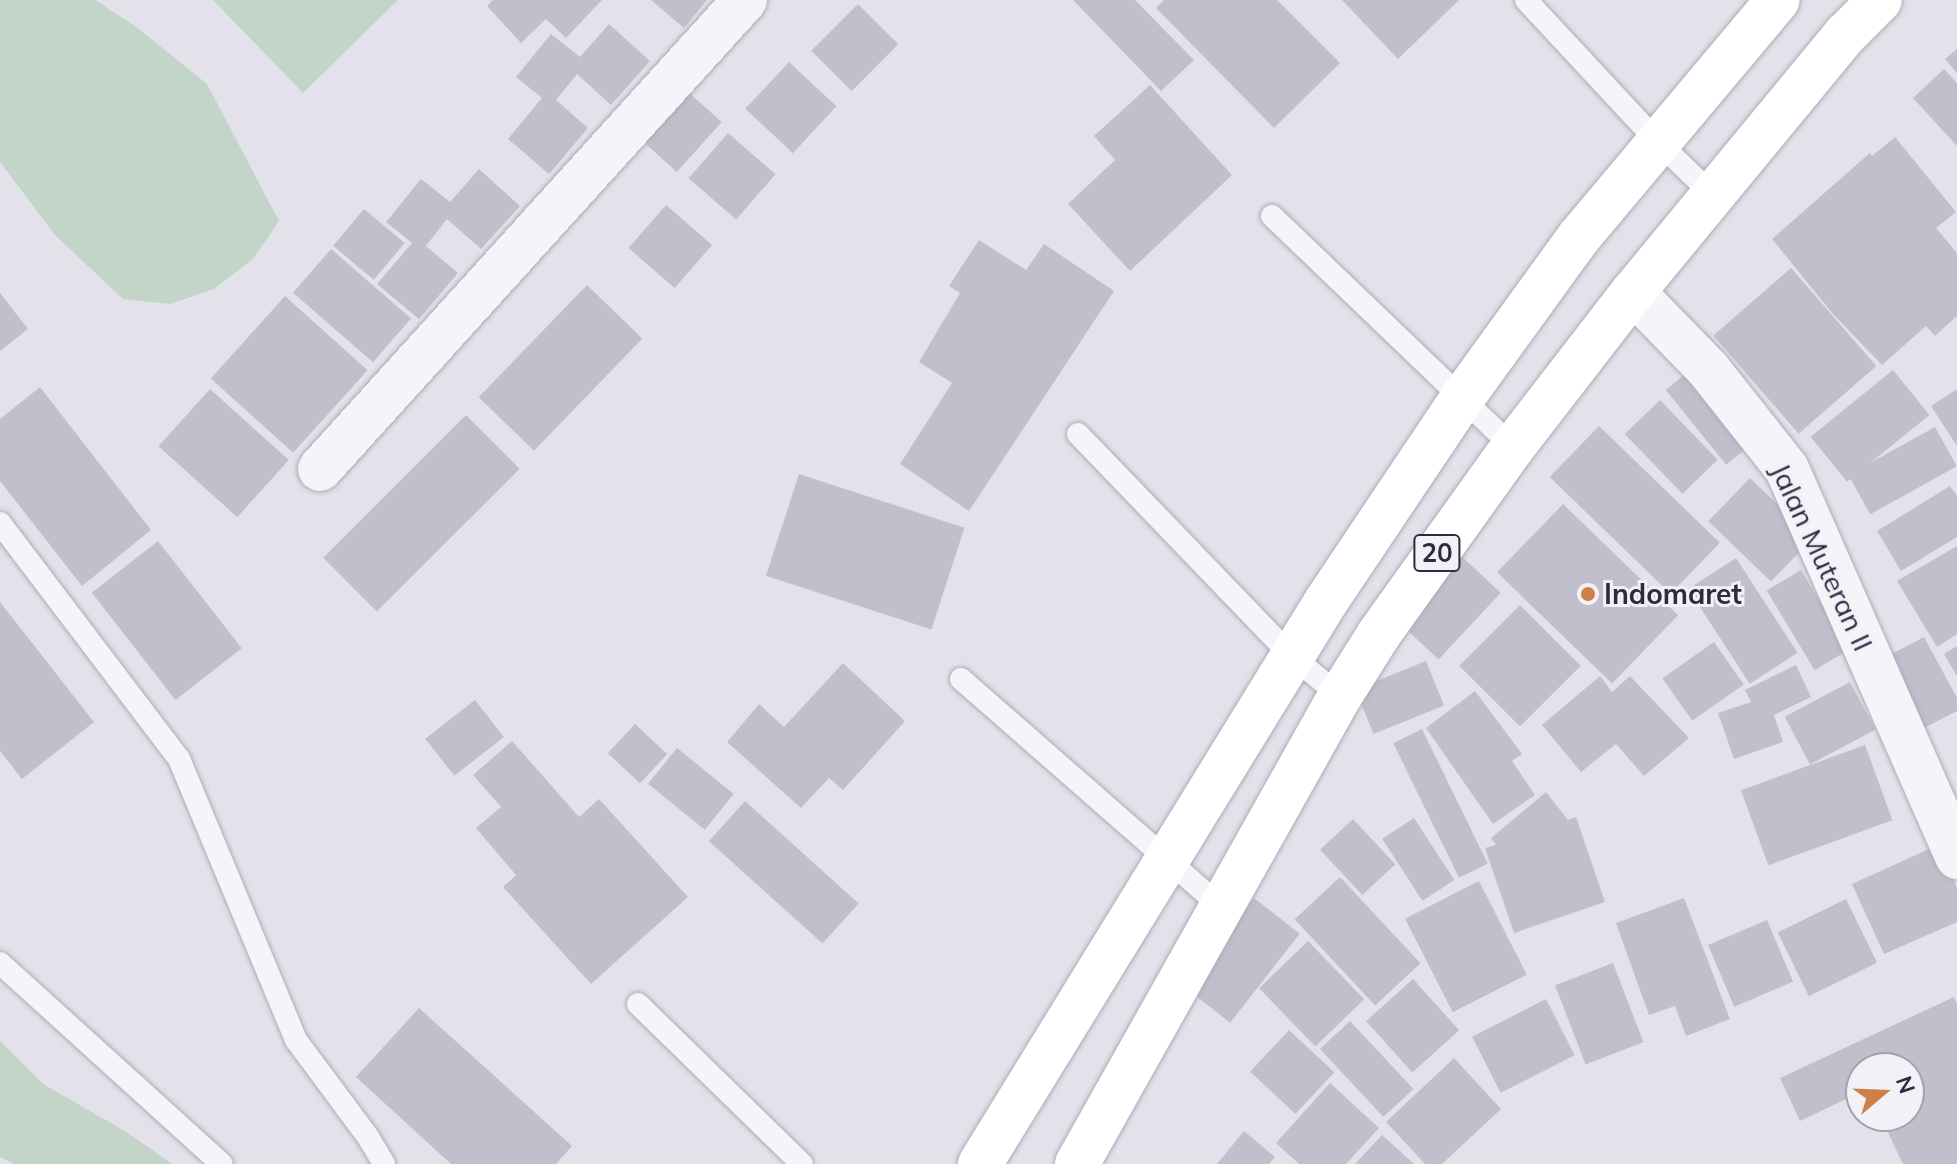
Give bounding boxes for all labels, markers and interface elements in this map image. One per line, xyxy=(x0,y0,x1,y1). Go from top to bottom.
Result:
street label: Jalan Muteran II xyxy=(1764,458,1880,656)
road number: 20 xyxy=(1413,531,1461,575)
place label: Indomaret xyxy=(1604,577,1742,611)
marker: Indomaret xyxy=(1579,585,1597,603)
north arrow xyxy=(1845,1052,1925,1132)
text: N xyxy=(1890,1072,1922,1097)

